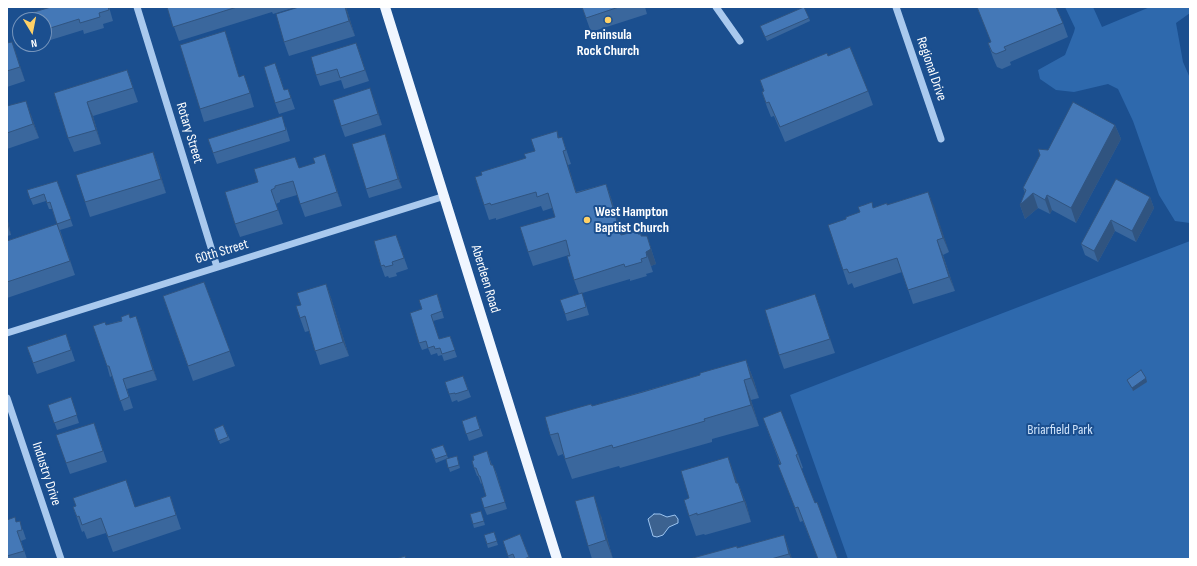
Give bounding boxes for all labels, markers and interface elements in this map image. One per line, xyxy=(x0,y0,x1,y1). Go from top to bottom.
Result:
north arrow xyxy=(12,12,52,52)
marker: Peninsula Rock Church xyxy=(603,15,613,25)
place label: Peninsula Rock Church xyxy=(577,27,639,60)
street label: Regional Drive xyxy=(912,35,950,103)
text: N xyxy=(30,36,38,50)
street label: Rotary Street xyxy=(172,100,206,166)
place label: West Hampton Baptist Church xyxy=(595,204,669,236)
marker: West Hampton Baptist Church xyxy=(582,215,592,225)
street label: 60th Street xyxy=(194,236,250,268)
street label: Aberdeen Road xyxy=(467,243,503,315)
park label: Briarfield Park xyxy=(1027,422,1093,438)
street label: Industry Drive xyxy=(28,440,64,508)

